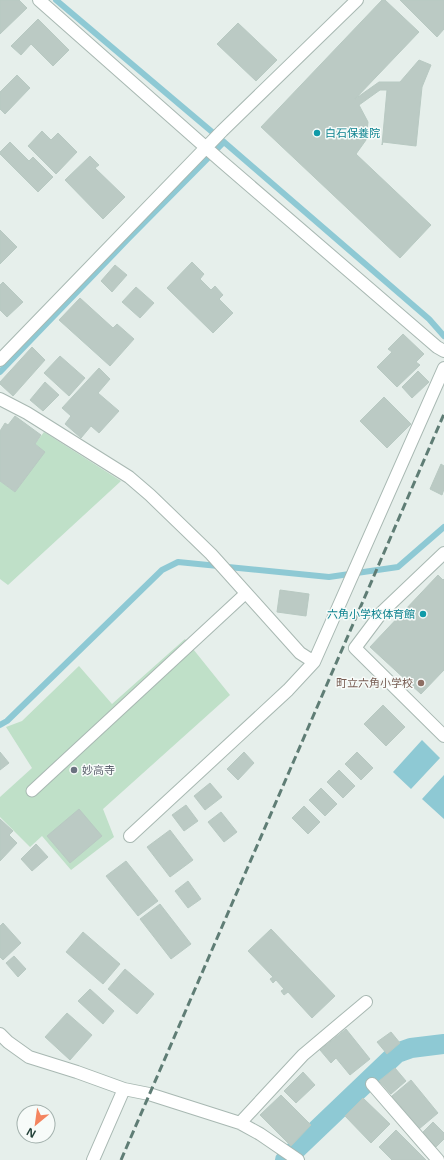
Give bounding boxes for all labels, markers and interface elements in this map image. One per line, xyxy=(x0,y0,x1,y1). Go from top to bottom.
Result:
place label: 白石保養院 xyxy=(325,125,380,140)
marker: 白石保養院 xyxy=(312,128,322,138)
place label: 六角小学校体育館 xyxy=(327,606,415,621)
marker: 六角小学校体育館 xyxy=(418,609,428,619)
place label: 町立六角小学校 xyxy=(336,675,413,690)
marker: 町立六角小学校 xyxy=(416,678,426,688)
place label: 妙高寺 xyxy=(82,762,115,777)
marker: 妙高寺 xyxy=(69,765,79,775)
north arrow xyxy=(16,1104,56,1144)
text: N xyxy=(23,1124,38,1142)

